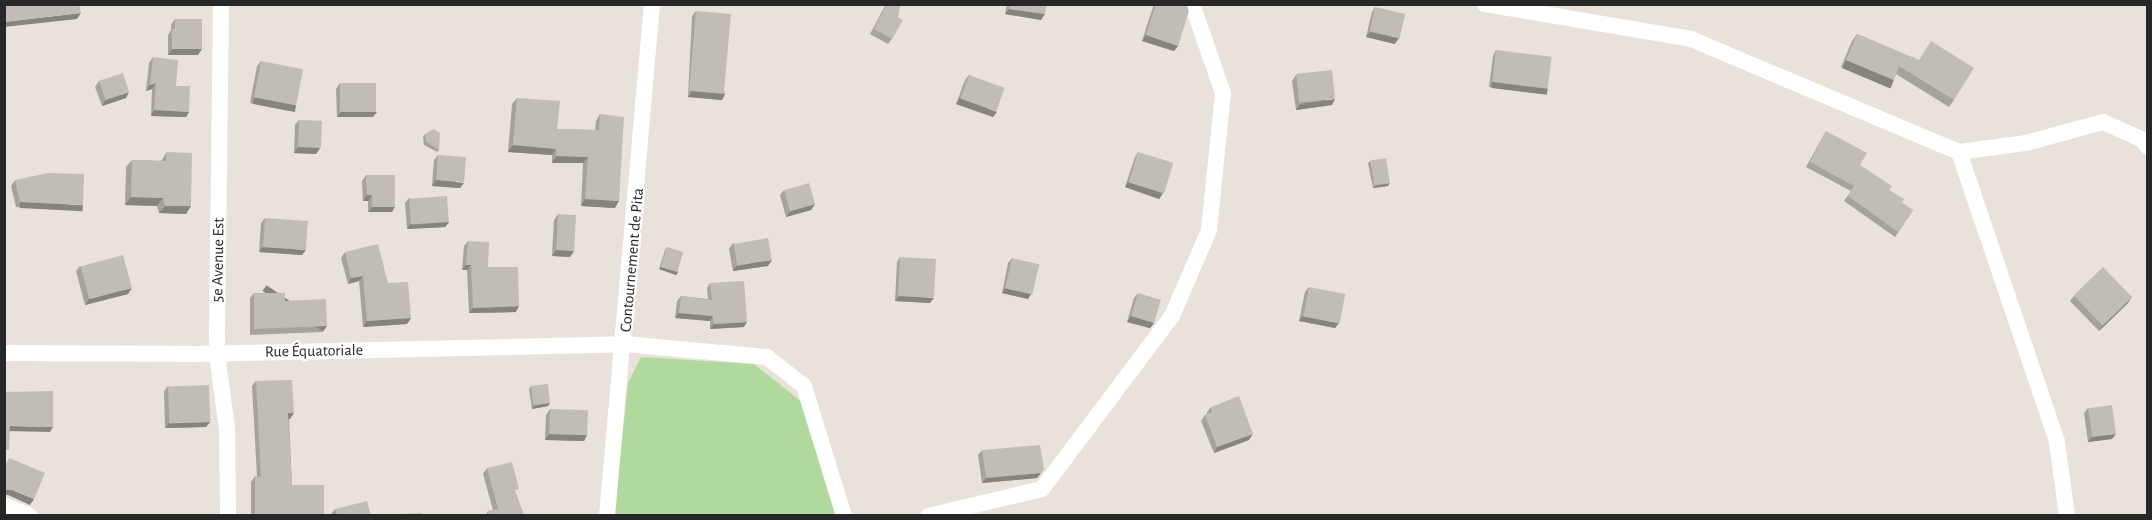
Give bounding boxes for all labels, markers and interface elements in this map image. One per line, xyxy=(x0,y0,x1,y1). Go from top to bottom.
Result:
street label: Contournement de Pita xyxy=(616,187,648,333)
street label: 5e Avenue Est xyxy=(208,217,228,303)
street label: Rue Équatoriale xyxy=(265,341,363,361)

